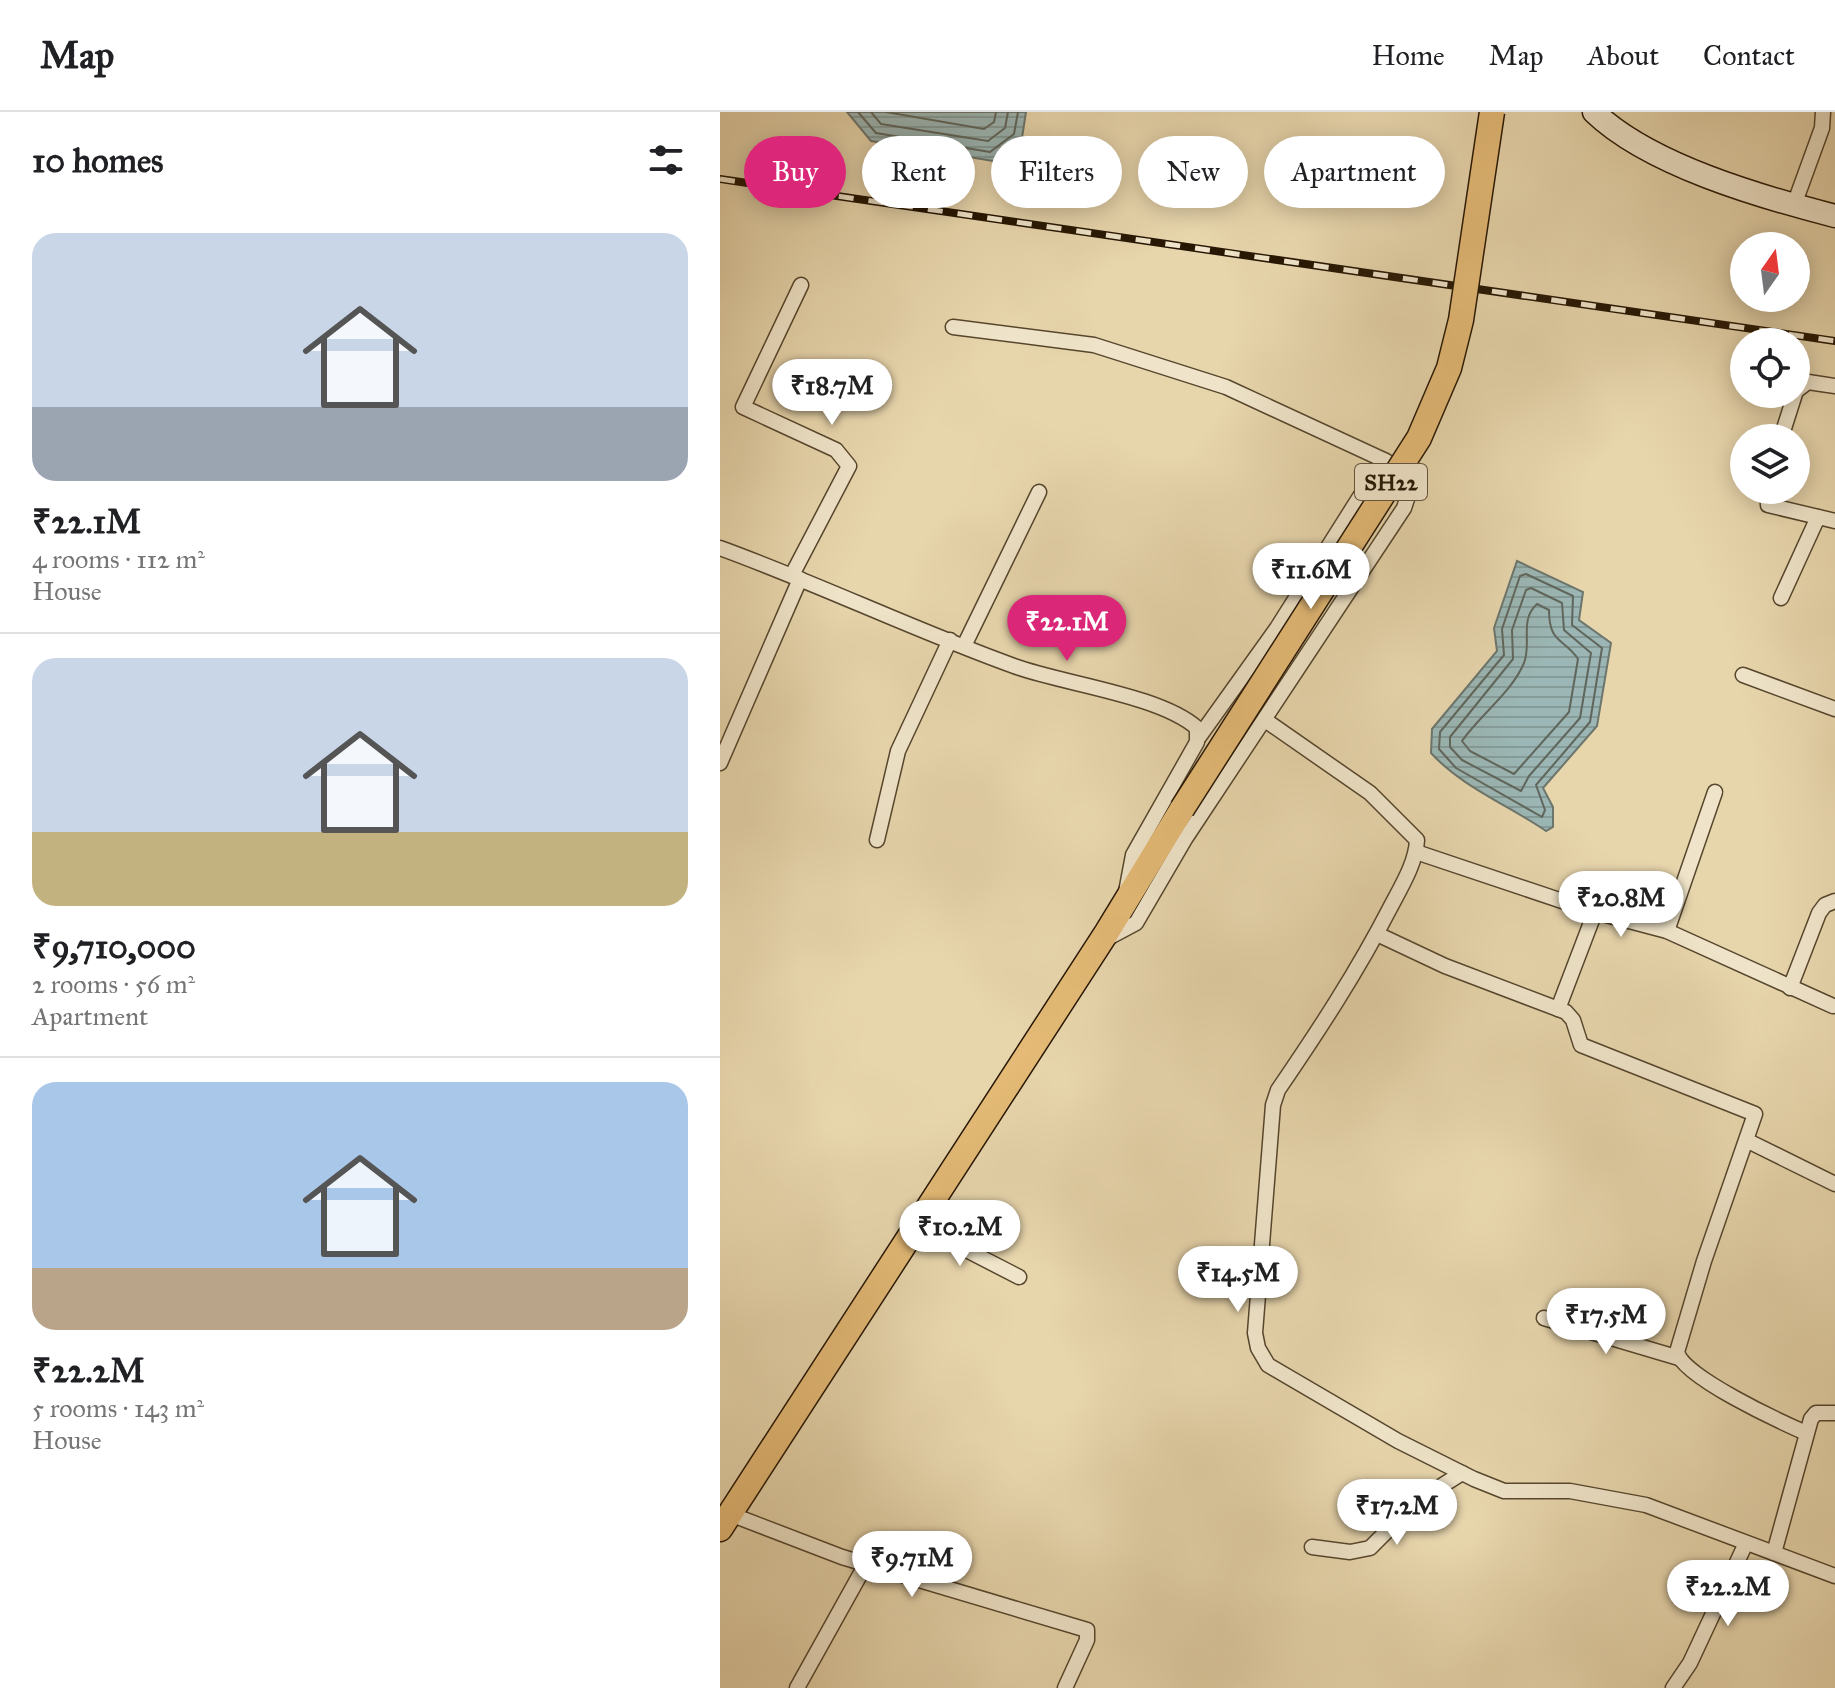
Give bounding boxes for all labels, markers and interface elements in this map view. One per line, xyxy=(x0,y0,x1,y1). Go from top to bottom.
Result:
text: Map xyxy=(40,32,114,78)
text: Home xyxy=(1372,38,1445,73)
text: Map xyxy=(1489,38,1543,73)
text: About xyxy=(1587,38,1659,73)
text: Contact xyxy=(1703,38,1795,73)
chip: Buy xyxy=(744,136,846,208)
chip: Rent xyxy=(862,136,975,208)
chip: Filters xyxy=(991,136,1122,208)
chip: New xyxy=(1138,136,1248,208)
chip: Apartment xyxy=(1264,136,1445,208)
icon: filters xyxy=(644,138,688,182)
text: 10 homes xyxy=(32,140,163,181)
north arrow xyxy=(1730,232,1810,312)
map controls xyxy=(1730,232,1810,504)
icon: home xyxy=(288,285,432,429)
button: locate xyxy=(1730,328,1810,408)
pin: ₹18.7M xyxy=(767,359,897,427)
text: ₹18.7M xyxy=(790,369,874,401)
button: layers xyxy=(1730,424,1810,504)
road number: SH22 xyxy=(1355,464,1427,500)
text: ₹22.1M xyxy=(32,501,141,542)
text: 4 rooms · 112 m² xyxy=(32,543,205,575)
pin: ₹11.6M xyxy=(1246,543,1376,611)
text: ₹11.6M xyxy=(1271,553,1351,585)
text: House xyxy=(32,575,102,607)
pin: ₹22.1M xyxy=(1002,595,1132,663)
text: ₹22.1M xyxy=(1025,605,1109,637)
icon: home xyxy=(288,710,432,854)
pin: ₹20.8M xyxy=(1556,871,1686,939)
text: ₹20.8M xyxy=(1577,881,1665,913)
text: ₹9,710,000 xyxy=(32,926,196,967)
text: 2 rooms · 56 m² xyxy=(32,968,195,1000)
text: Apartment xyxy=(32,1000,148,1032)
icon: home xyxy=(288,1134,432,1278)
pin: ₹10.2M xyxy=(895,1200,1025,1268)
text: ₹10.2M xyxy=(917,1210,1003,1242)
pin: ₹14.5M xyxy=(1173,1246,1303,1314)
text: ₹14.5M xyxy=(1196,1256,1280,1288)
pin: ₹17.5M xyxy=(1541,1288,1671,1356)
text: ₹17.5M xyxy=(1565,1298,1647,1330)
text: ₹22.2M xyxy=(32,1350,144,1391)
text: 5 rooms · 143 m² xyxy=(32,1392,204,1424)
text: House xyxy=(32,1424,102,1456)
pin: ₹17.2M xyxy=(1332,1479,1462,1547)
text: ₹17.2M xyxy=(1355,1489,1439,1521)
pin: ₹9.71M xyxy=(847,1531,977,1599)
text: ₹9.71M xyxy=(870,1541,954,1573)
pin: ₹22.2M xyxy=(1663,1560,1793,1628)
text: ₹22.2M xyxy=(1685,1570,1771,1602)

